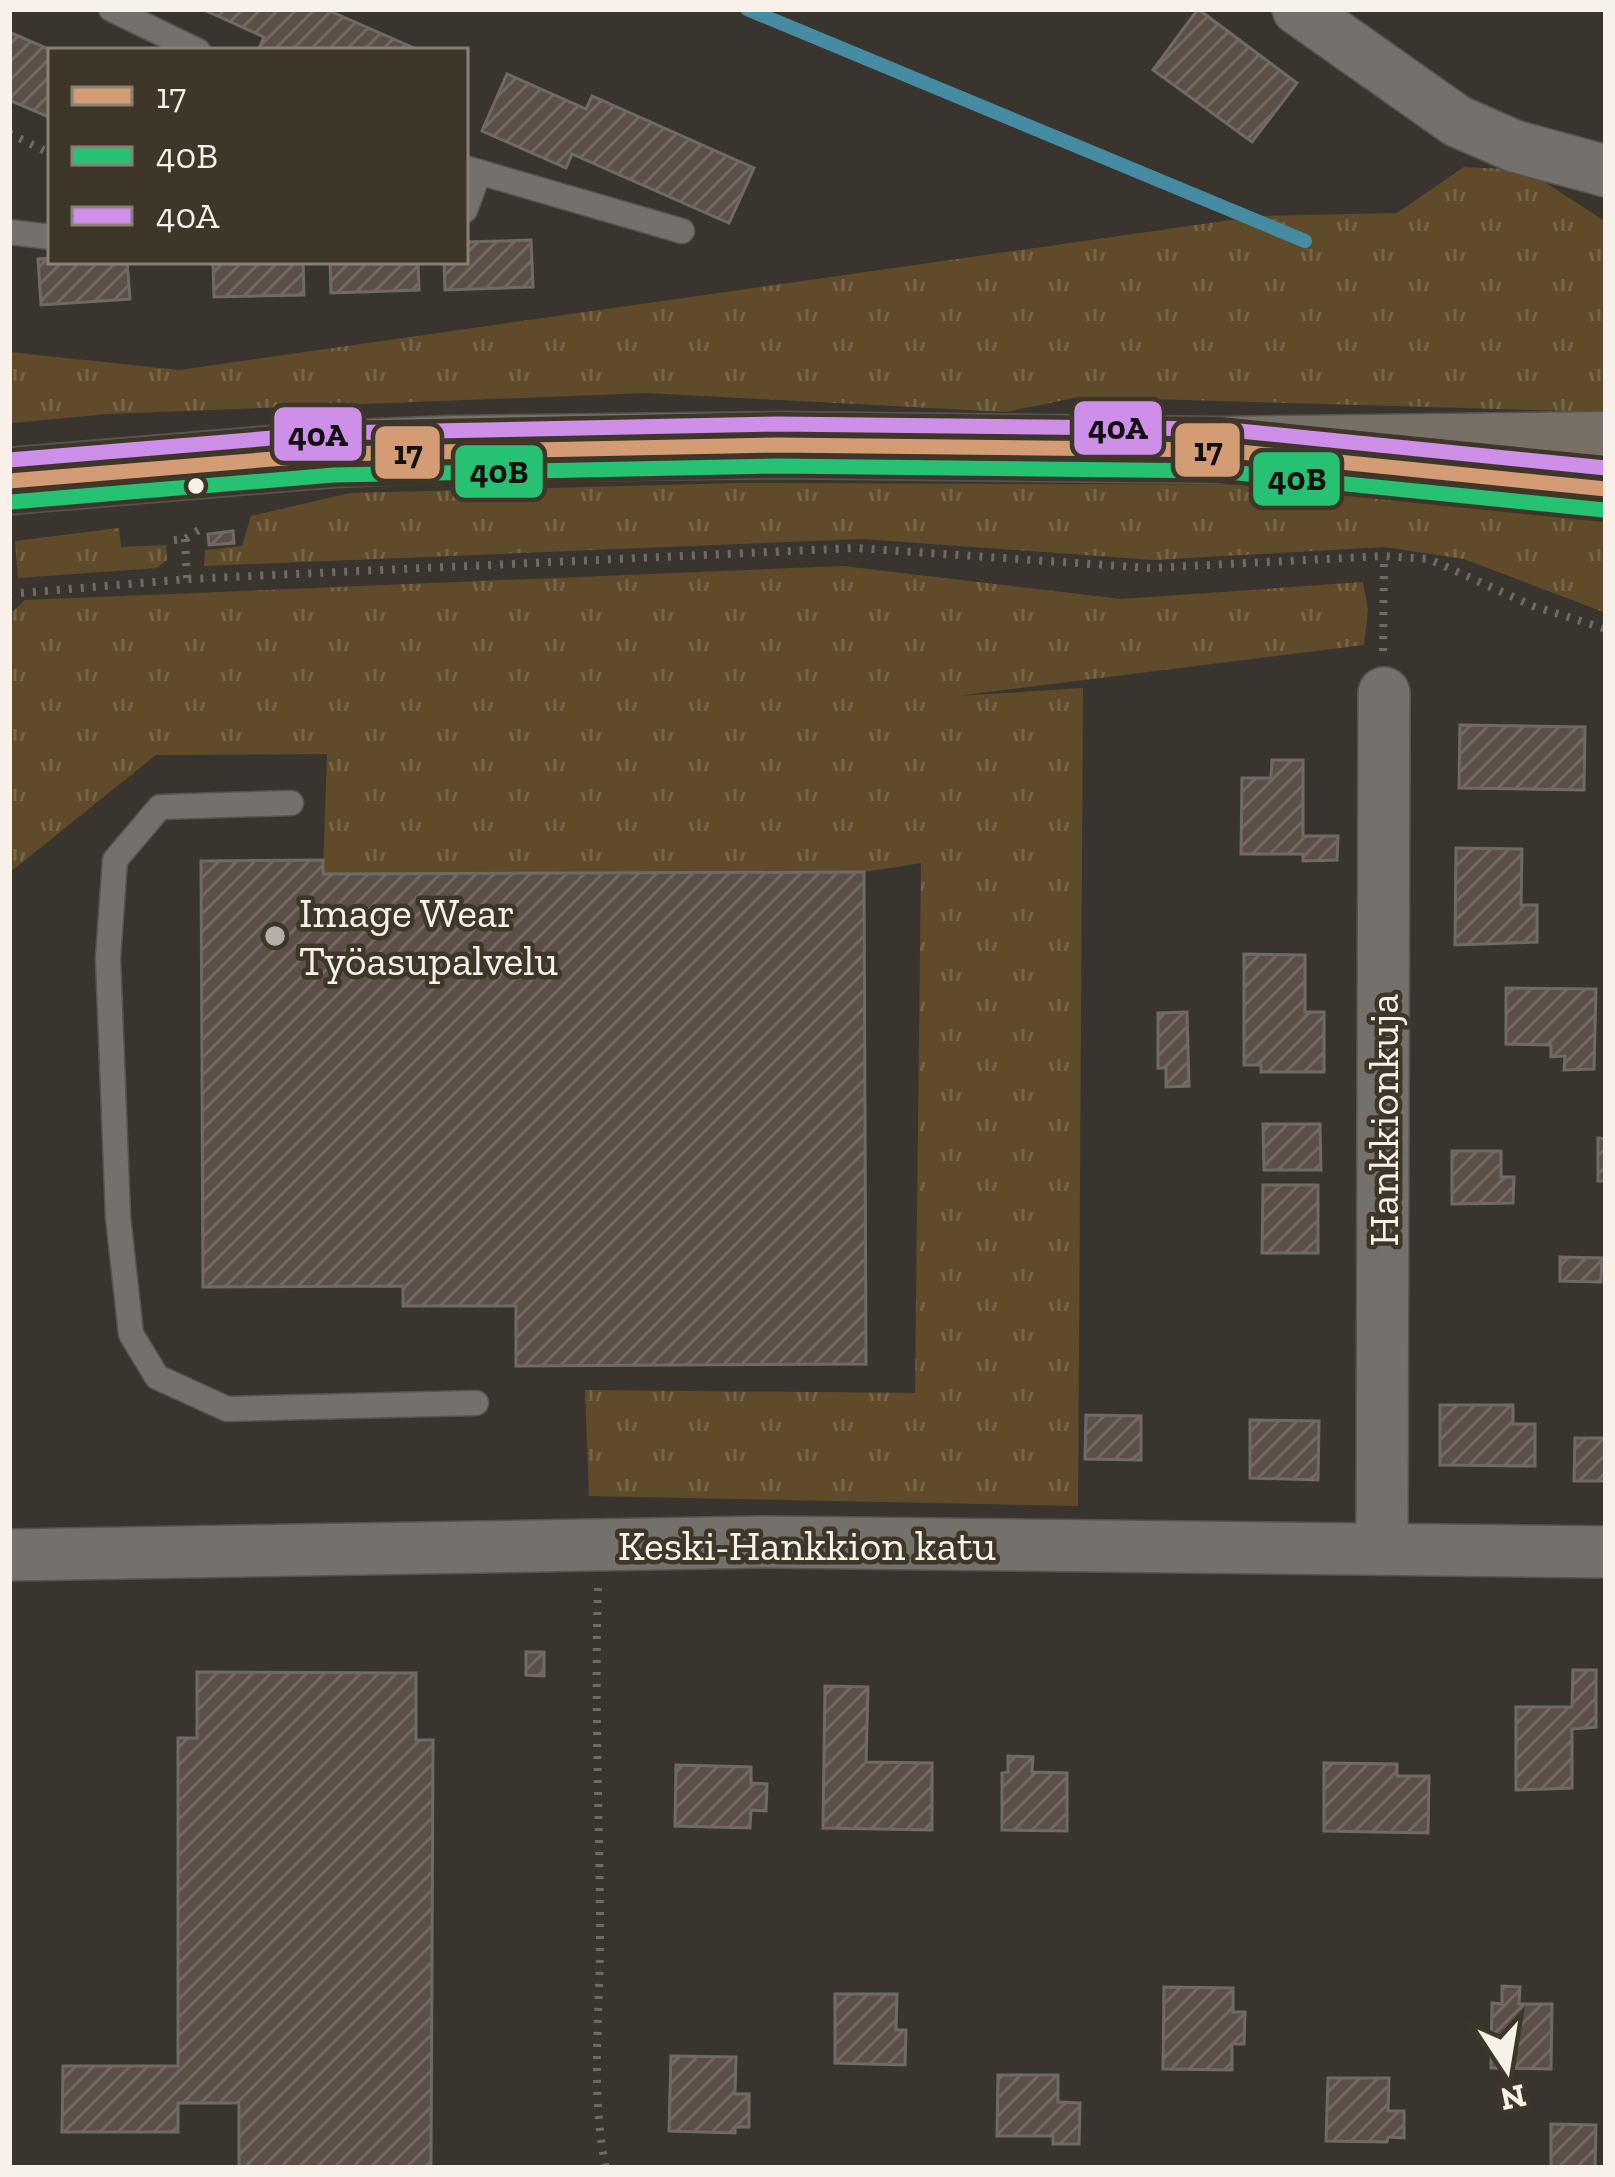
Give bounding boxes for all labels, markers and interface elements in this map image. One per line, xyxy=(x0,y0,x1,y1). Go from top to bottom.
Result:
legend xyxy=(48,48,468,264)
text: 17 xyxy=(156,74,186,117)
text: 40B xyxy=(156,134,218,177)
text: 40A xyxy=(156,194,220,237)
line badge: 40A xyxy=(1072,399,1164,457)
line badge: 40A xyxy=(272,405,364,463)
text: 40A xyxy=(1088,408,1148,447)
text: 40A xyxy=(288,415,348,454)
line badge: 17 xyxy=(1173,421,1242,479)
line badge: 17 xyxy=(373,424,442,481)
text: 17 xyxy=(1193,430,1223,469)
text: 17 xyxy=(393,433,423,472)
line badge: 40B xyxy=(453,443,545,500)
line badge: 40B xyxy=(1251,450,1342,508)
text: 40B xyxy=(470,452,528,491)
text: 40B xyxy=(1268,459,1326,498)
unlabelled marker xyxy=(185,475,207,497)
place label: Image Wear Työasupalvelu xyxy=(299,887,558,986)
marker: Image Wear Työasupalvelu xyxy=(262,923,288,949)
street label: Hankkionkuja xyxy=(1358,994,1409,1246)
street label: Keski-Hankkion katu xyxy=(618,1520,996,1571)
north arrow xyxy=(1447,2009,1567,2129)
text: N xyxy=(1497,2076,1529,2120)

